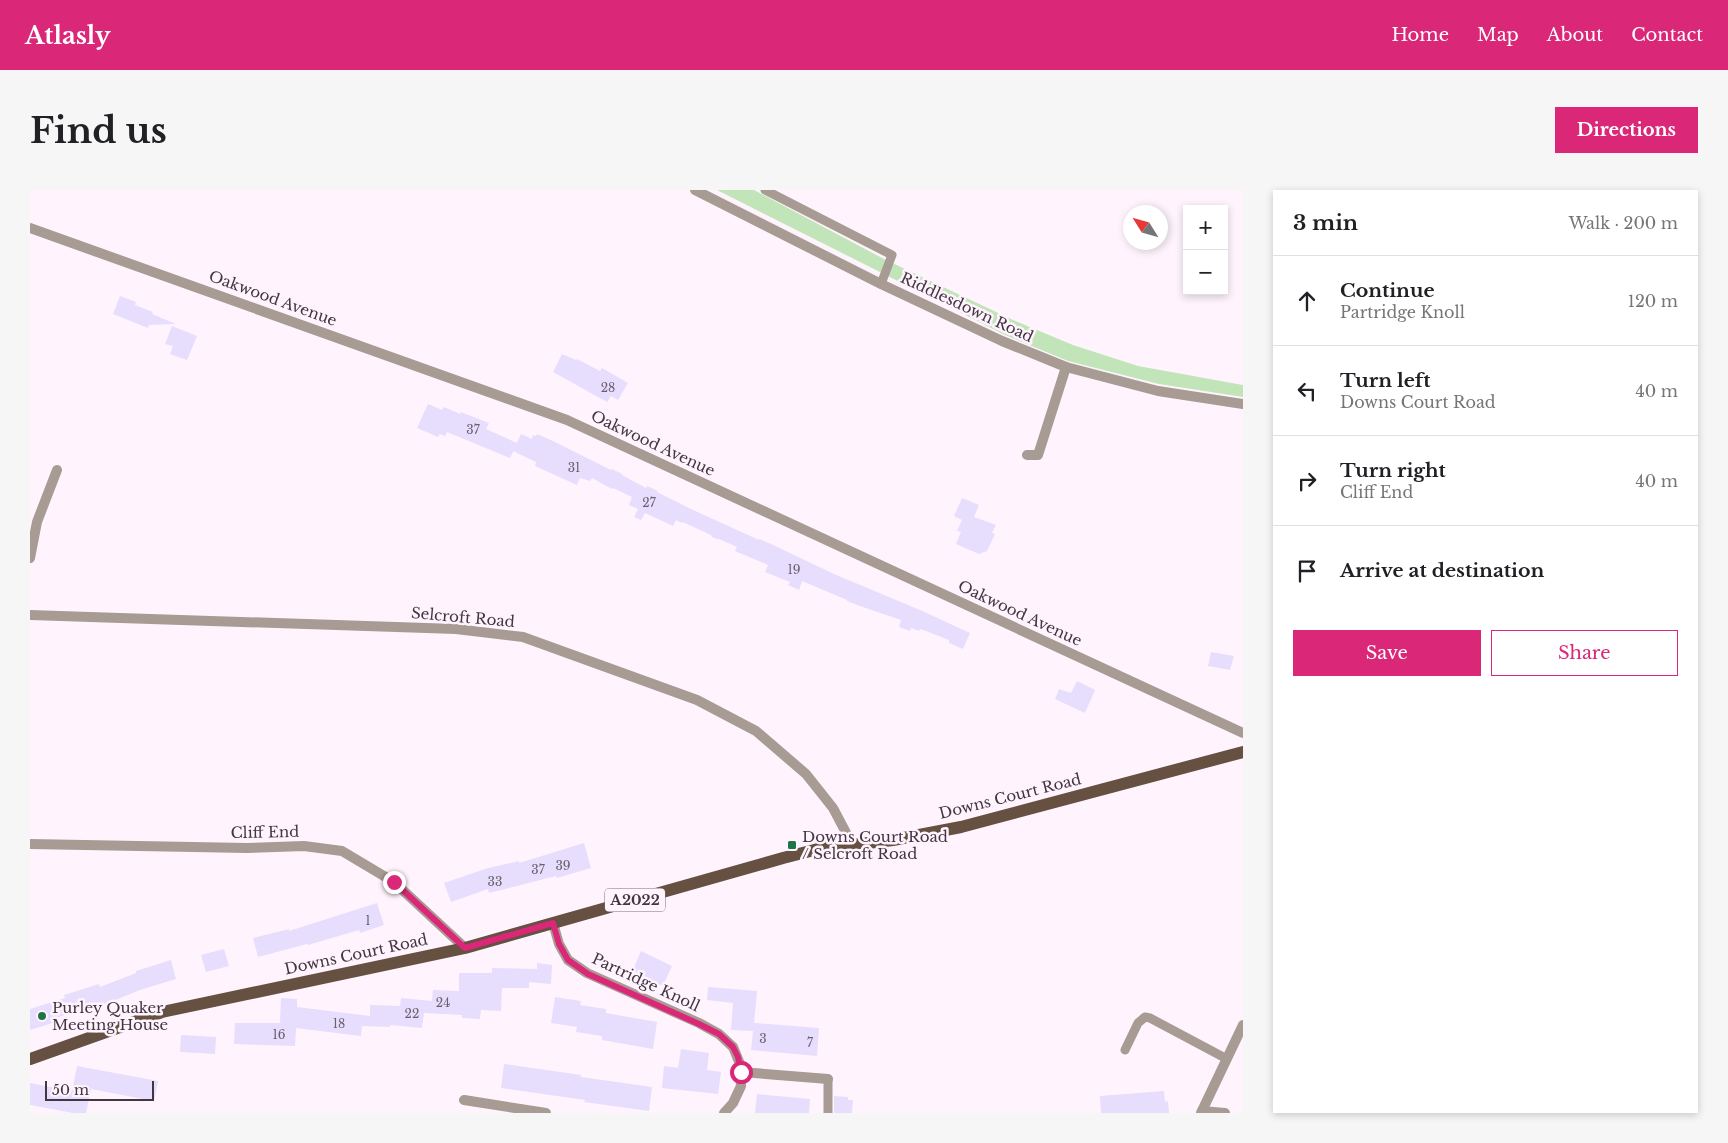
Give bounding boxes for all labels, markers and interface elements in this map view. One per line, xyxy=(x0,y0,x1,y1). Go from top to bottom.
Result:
text: Atlasly xyxy=(25,21,111,50)
text: Home xyxy=(1391,24,1449,46)
text: Map xyxy=(1477,24,1519,46)
text: About xyxy=(1547,24,1603,46)
text: Contact xyxy=(1631,24,1703,46)
button: Directions xyxy=(1555,107,1698,153)
text: Find us xyxy=(30,109,167,152)
north arrow xyxy=(1123,205,1168,250)
map controls xyxy=(1183,205,1228,295)
button: + xyxy=(1183,205,1228,250)
text: 3 min xyxy=(1293,210,1358,236)
text: Walk · 200 m xyxy=(1569,213,1678,233)
button: − xyxy=(1183,250,1228,295)
street label: Oakwood Avenue xyxy=(206,266,340,330)
street label: Riddlesdown Road xyxy=(898,268,1036,346)
text: Continue xyxy=(1340,279,1435,302)
icon: ahead xyxy=(1293,287,1321,315)
text: 120 m xyxy=(1628,291,1678,311)
text: Partridge Knoll xyxy=(1340,302,1465,322)
text: Turn left xyxy=(1340,369,1431,392)
icon: left xyxy=(1293,377,1321,405)
house number: 28 xyxy=(601,380,615,395)
text: 40 m xyxy=(1635,381,1678,401)
text: Downs Court Road xyxy=(1340,392,1496,412)
street label: Oakwood Avenue xyxy=(588,406,718,480)
house number: 37 xyxy=(466,422,481,437)
text: Turn right xyxy=(1340,459,1446,482)
house number: 31 xyxy=(568,460,580,475)
icon: right xyxy=(1293,467,1321,495)
text: 40 m xyxy=(1635,471,1678,491)
text: Cliff End xyxy=(1340,482,1413,502)
house number: 27 xyxy=(642,495,657,510)
icon: arrive xyxy=(1293,557,1321,585)
text: Arrive at destination xyxy=(1340,559,1544,582)
house number: 19 xyxy=(787,562,801,577)
street label: Oakwood Avenue xyxy=(955,576,1085,650)
street label: Selcroft Road xyxy=(410,603,516,631)
button: Save xyxy=(1293,630,1481,676)
button: Share xyxy=(1491,630,1678,676)
street label: Downs Court Road xyxy=(937,769,1083,823)
street label: Cliff End xyxy=(231,822,299,842)
place label: Downs Court Road / Selcroft Road xyxy=(802,827,948,863)
marker: Downs Court Road / Selcroft Road xyxy=(786,839,798,851)
house number: 39 xyxy=(555,858,571,873)
house number: 37 xyxy=(531,862,546,877)
route end xyxy=(383,871,406,894)
house number: 33 xyxy=(488,874,502,889)
road number: A2022 xyxy=(605,888,665,912)
house number: 1 xyxy=(365,913,371,928)
street label: Downs Court Road xyxy=(283,930,429,978)
street label: Partridge Knoll xyxy=(589,949,703,1015)
house number: 24 xyxy=(436,995,450,1010)
place label: Purley Quaker Meeting House xyxy=(52,998,168,1034)
house number: 22 xyxy=(405,1006,419,1021)
marker: Purley Quaker Meeting House xyxy=(36,1010,48,1022)
house number: 18 xyxy=(333,1016,345,1031)
house number: 16 xyxy=(272,1027,286,1042)
house number: 3 xyxy=(759,1031,767,1046)
house number: 7 xyxy=(807,1035,814,1050)
route start xyxy=(730,1061,753,1084)
scale bar xyxy=(45,1078,154,1101)
text: 50 m xyxy=(52,1081,89,1099)

